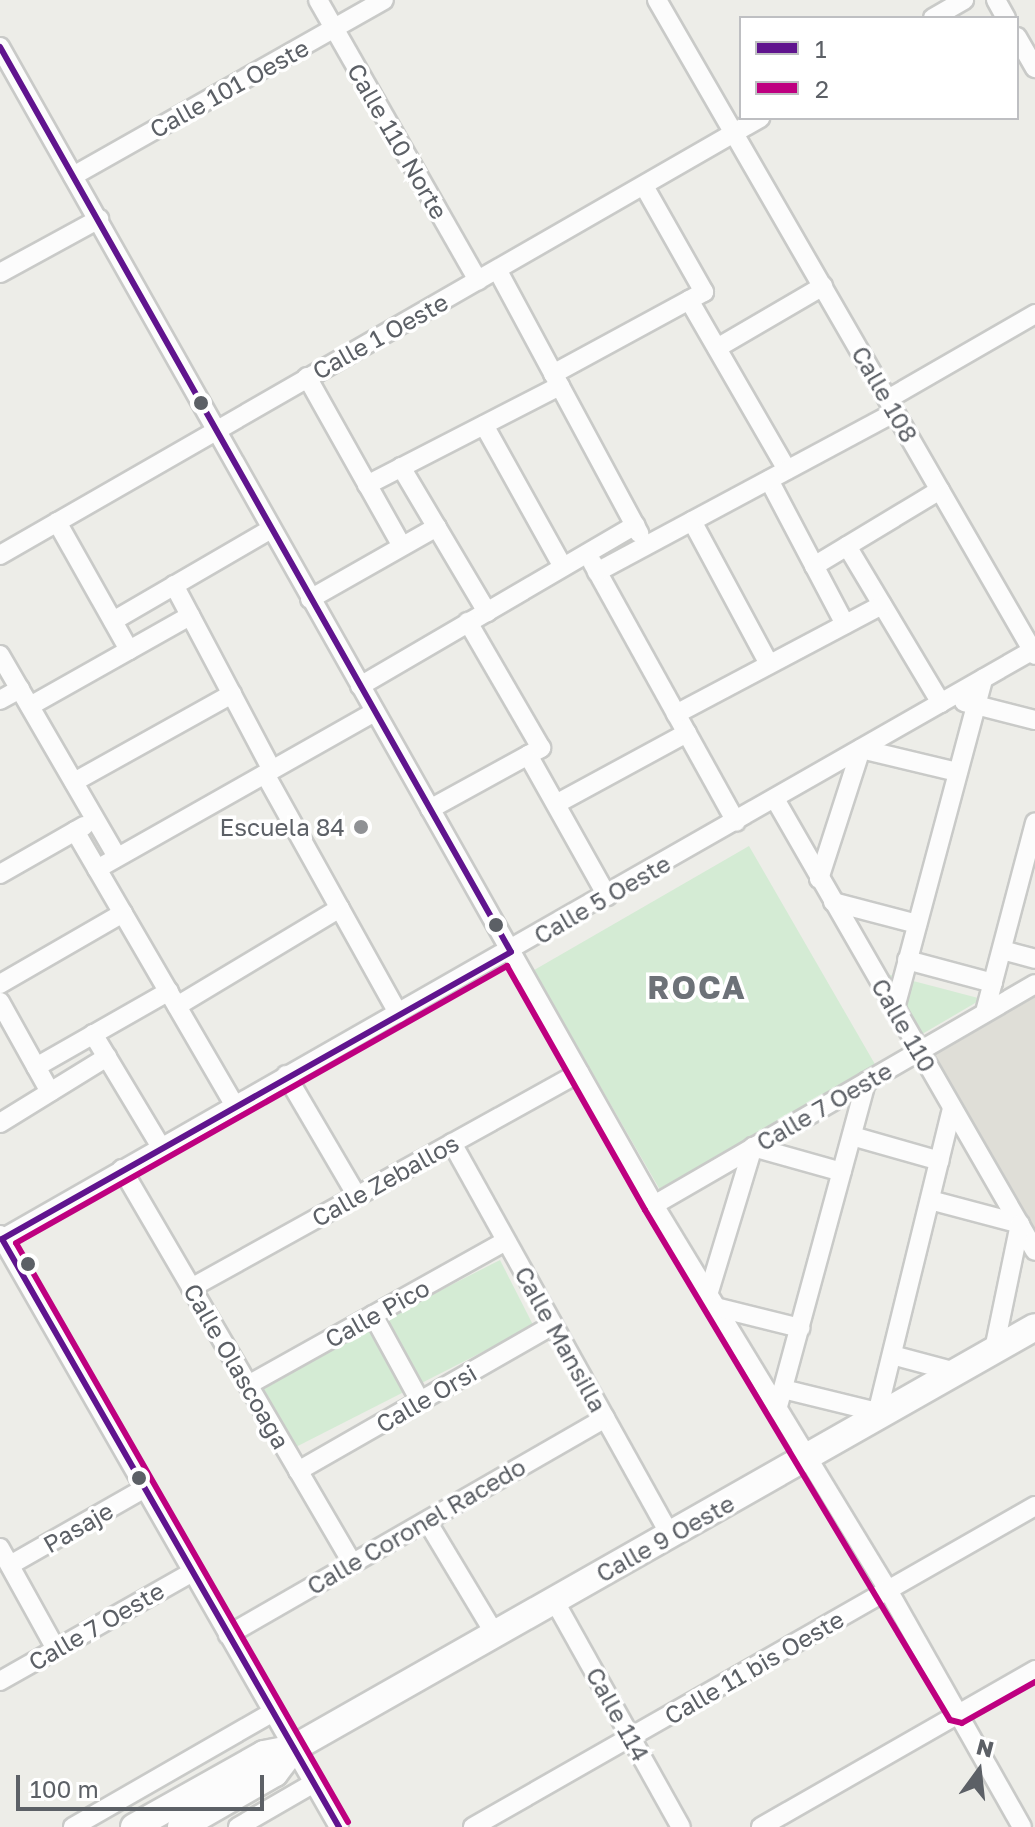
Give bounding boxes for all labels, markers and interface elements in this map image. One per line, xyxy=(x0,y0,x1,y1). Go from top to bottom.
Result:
legend xyxy=(739,16,1019,120)
street label: Calle 101 Oeste xyxy=(145,32,313,144)
text: 1 xyxy=(815,34,827,63)
street label: Calle 110 Norte xyxy=(342,58,454,224)
text: 2 xyxy=(815,74,829,103)
street label: Calle 1 Oeste xyxy=(307,287,453,385)
street label: Calle 108 xyxy=(846,341,924,447)
unlabelled marker xyxy=(193,395,209,411)
place label: Escuela 84 xyxy=(220,813,345,841)
marker: Escuela 84 xyxy=(352,818,370,836)
street label: Calle 5 Oeste xyxy=(529,848,675,950)
unlabelled marker xyxy=(488,917,504,933)
district label: ROCA xyxy=(647,968,747,1006)
street label: Calle 110 xyxy=(866,973,942,1077)
street label: Calle 7 Oeste xyxy=(751,1056,897,1156)
street label: Calle Zeballos xyxy=(307,1128,463,1232)
unlabelled marker xyxy=(20,1256,36,1272)
street label: Calle Mansilla xyxy=(509,1261,613,1417)
street label: Calle Pico xyxy=(320,1273,434,1353)
street label: Calle Olascoaga xyxy=(178,1278,296,1454)
street label: Calle Orsi xyxy=(371,1358,481,1438)
street label: Calle Coronel Racedo xyxy=(302,1452,530,1600)
unlabelled marker xyxy=(131,1470,147,1486)
street label: Calle 9 Oeste xyxy=(591,1488,739,1588)
street label: Pasaje xyxy=(38,1496,118,1558)
street label: Calle 7 Oeste xyxy=(23,1576,169,1676)
street label: Calle 11 bis Oeste xyxy=(659,1604,849,1730)
street label: Calle 114 xyxy=(580,1662,656,1766)
north arrow xyxy=(939,1731,1019,1811)
text: N xyxy=(974,1732,997,1763)
scale bar xyxy=(20,1759,268,1809)
text: 100 m xyxy=(30,1774,99,1803)

